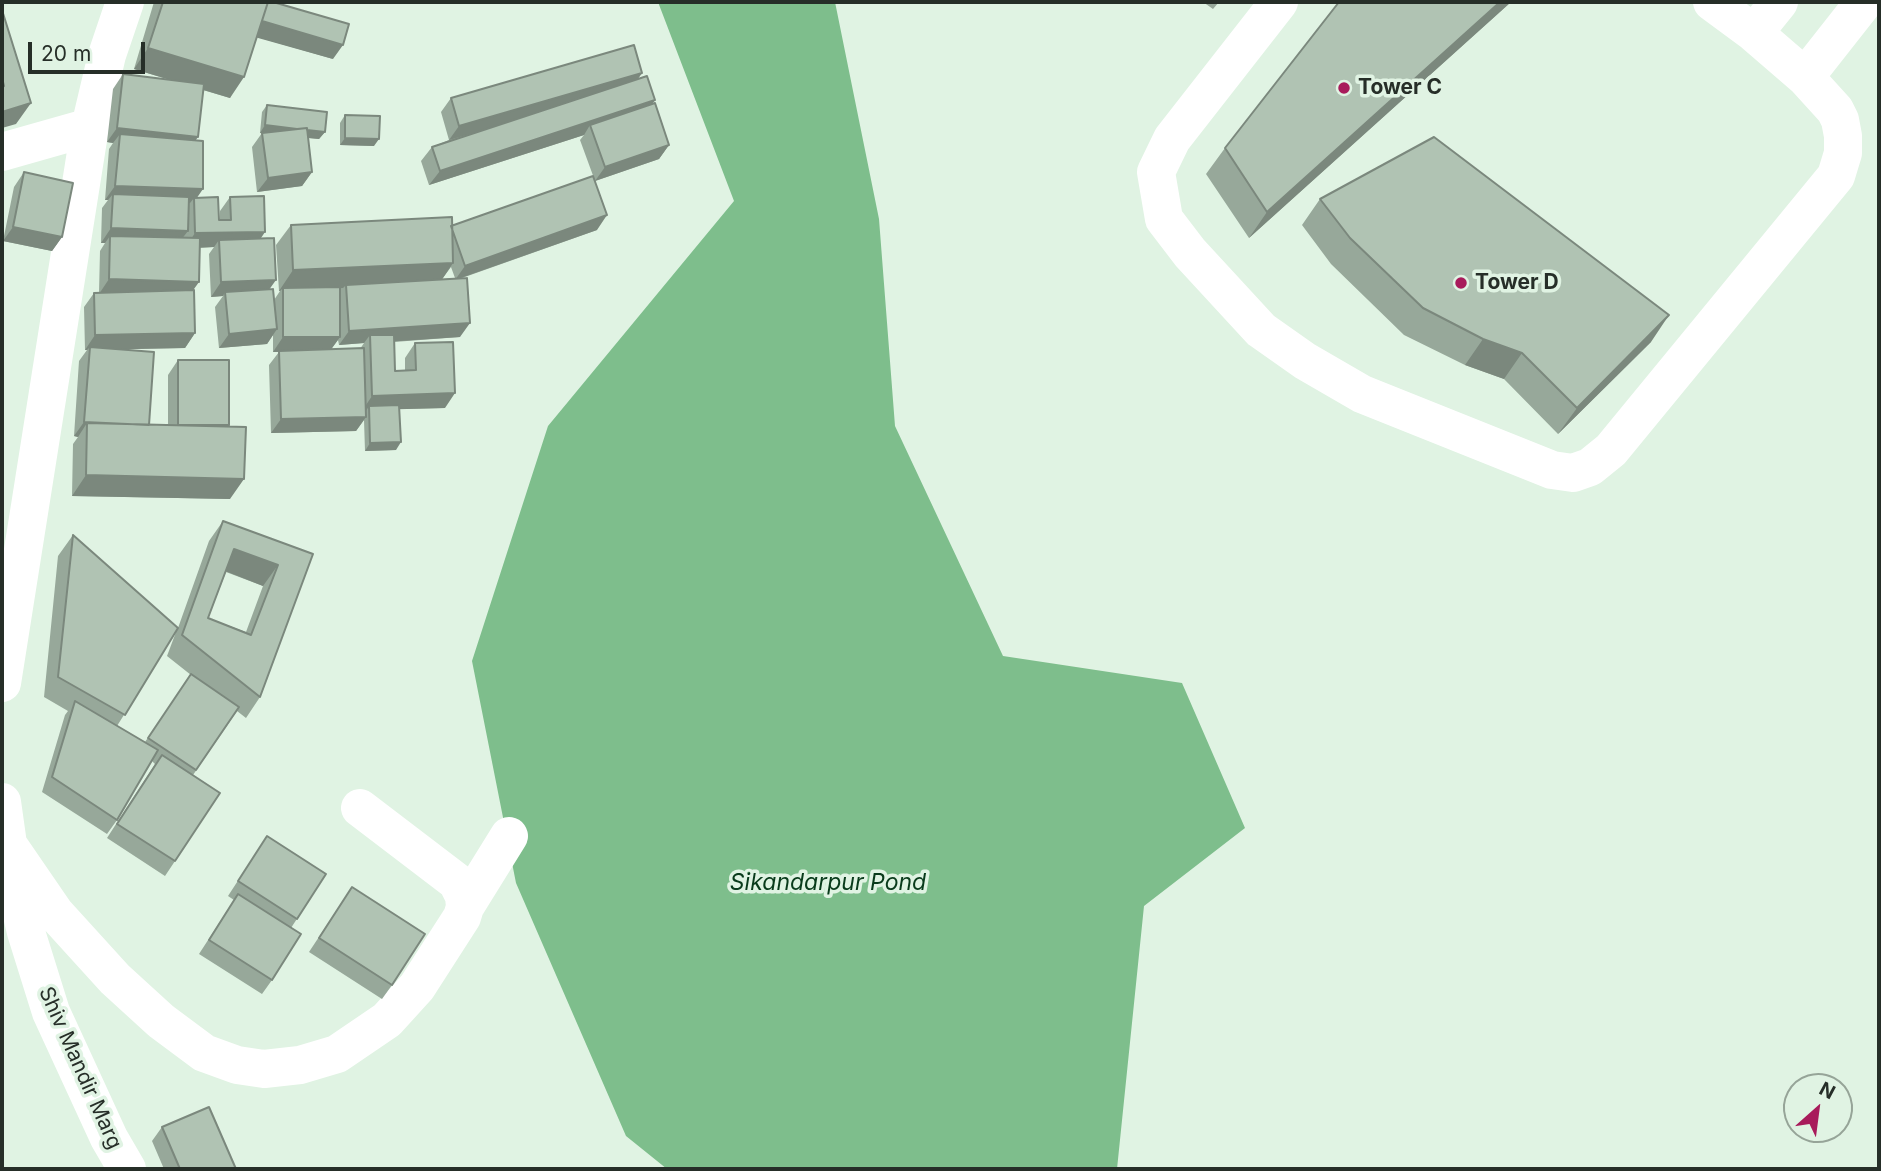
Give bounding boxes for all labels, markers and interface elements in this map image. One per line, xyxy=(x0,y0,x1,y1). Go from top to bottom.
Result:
scale bar xyxy=(32,28,149,72)
text: 20 m xyxy=(41,41,91,66)
place label: Tower C xyxy=(1358,75,1442,101)
marker: Tower C xyxy=(1336,80,1352,96)
place label: Tower D xyxy=(1475,270,1559,296)
marker: Tower D xyxy=(1453,275,1469,291)
water label: Sikandarpur Pond xyxy=(730,869,926,897)
street label: Shiv Mandir Marg xyxy=(33,983,127,1153)
north arrow xyxy=(1783,1073,1853,1143)
text: N xyxy=(1815,1077,1839,1104)

